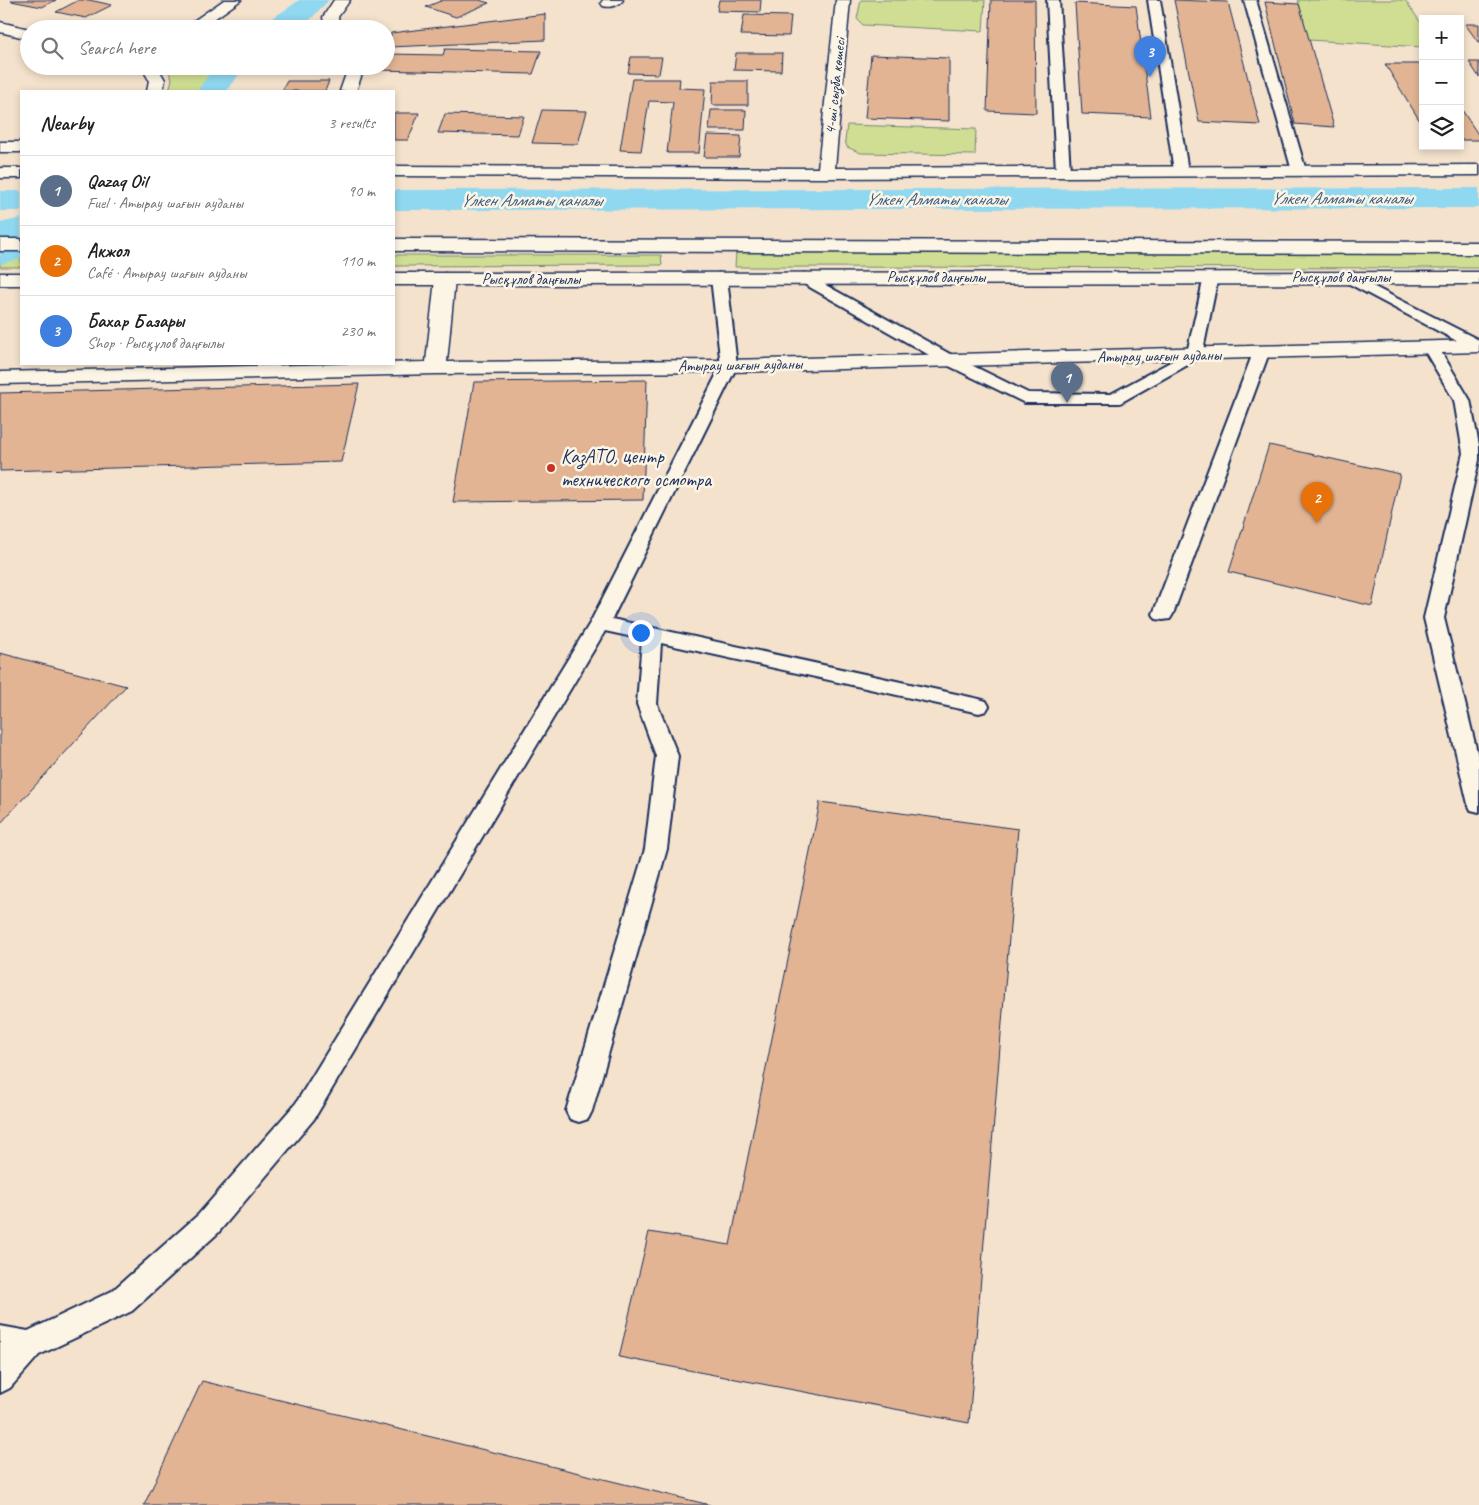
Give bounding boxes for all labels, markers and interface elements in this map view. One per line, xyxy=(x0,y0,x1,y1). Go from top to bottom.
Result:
map controls xyxy=(1419,15,1464,150)
button: + xyxy=(1419,15,1464,60)
search box xyxy=(20,20,395,75)
icon: search xyxy=(38,34,66,62)
street label: 4-ші сызба көшесі xyxy=(820,35,850,135)
text: Search here xyxy=(78,36,155,60)
pin: 3 xyxy=(1134,36,1166,77)
button: − xyxy=(1419,60,1464,105)
button: layers xyxy=(1419,105,1464,150)
text: Nearby xyxy=(40,110,93,136)
text: 3 results xyxy=(328,113,375,133)
text: Qazaq Oil xyxy=(87,169,147,193)
text: 1 xyxy=(52,181,60,201)
text: 90 m xyxy=(348,181,375,201)
water label: Үлкен Алматы каналы xyxy=(1271,187,1415,209)
water label: Үлкен Алматы каналы xyxy=(866,188,1010,210)
water label: Үлкен Алматы каналы xyxy=(461,189,605,211)
text: Fuel · Атырау шағын ауданы xyxy=(87,193,243,213)
text: Акжол xyxy=(87,239,129,263)
text: 2 xyxy=(52,251,60,271)
text: 110 m xyxy=(341,251,375,271)
text: Café · Атырау шағын ауданы xyxy=(87,263,246,283)
street label: Рысқұлов даңғылы xyxy=(887,267,987,287)
street label: Рысқұлов даңғылы xyxy=(1292,267,1392,287)
street label: Рысқұлов даңғылы xyxy=(482,269,582,289)
text: Бахар Базары xyxy=(87,309,184,333)
text: 3 xyxy=(52,321,60,341)
text: 230 m xyxy=(341,321,375,341)
text: Shop · Рысқұлов даңғылы xyxy=(87,333,224,353)
street label: Атырау шағын ауданы xyxy=(1097,345,1223,367)
street label: Атырау шағын ауданы xyxy=(678,354,804,376)
pin: 1 xyxy=(1051,362,1083,403)
place label: КазАТО, центр технического осмотра xyxy=(561,444,713,492)
marker: КазАТО, центр технического осмотра xyxy=(545,462,557,474)
pin: 2 xyxy=(1301,482,1333,523)
your location xyxy=(628,620,654,646)

